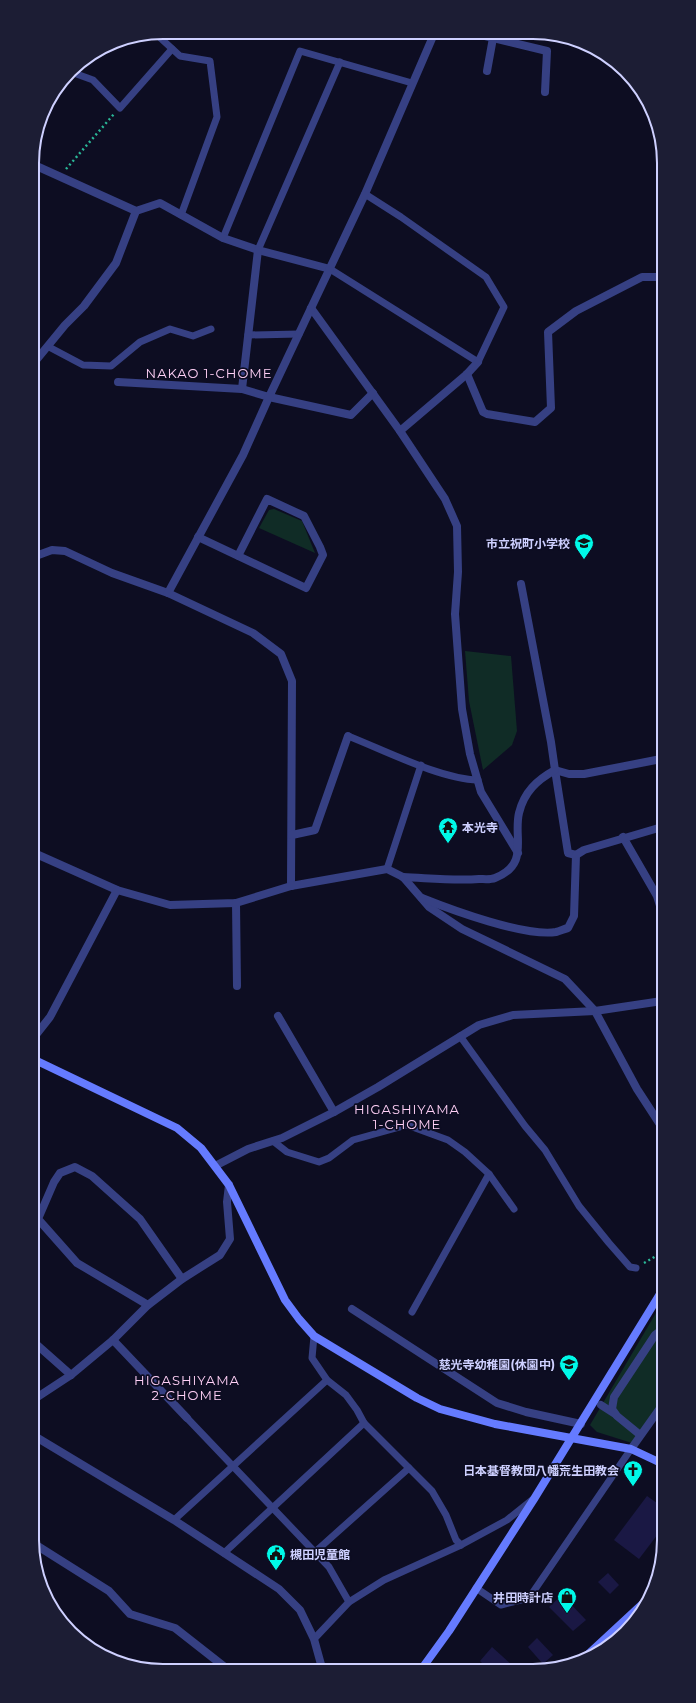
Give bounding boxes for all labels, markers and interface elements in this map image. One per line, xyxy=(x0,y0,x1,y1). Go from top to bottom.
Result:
district label: NAKAO 1-CHOME xyxy=(146,365,272,381)
school or university icon: 市立祝町小学校 xyxy=(573,532,595,560)
place label: 市立祝町小学校 xyxy=(486,536,570,551)
temple icon: 本光寺 xyxy=(437,816,459,844)
place label: 本光寺 xyxy=(462,820,498,835)
district label: HIGASHIYAMA 1-CHOME xyxy=(354,1101,460,1132)
school or university icon: 慈光寺幼稚園(休園中) xyxy=(558,1353,580,1381)
place label: 慈光寺幼稚園(休園中) xyxy=(438,1357,555,1372)
district label: HIGASHIYAMA 2-CHOME xyxy=(134,1372,240,1403)
church icon: 日本基督教団八幡荒生田教会 xyxy=(622,1459,644,1487)
place label: 日本基督教団八幡荒生田教会 xyxy=(463,1463,619,1478)
public building icon: 槻田児童館 xyxy=(265,1543,287,1571)
place label: 槻田児童館 xyxy=(290,1547,350,1562)
shop icon: 井田時計店 xyxy=(556,1586,578,1614)
place label: 井田時計店 xyxy=(493,1590,553,1605)

